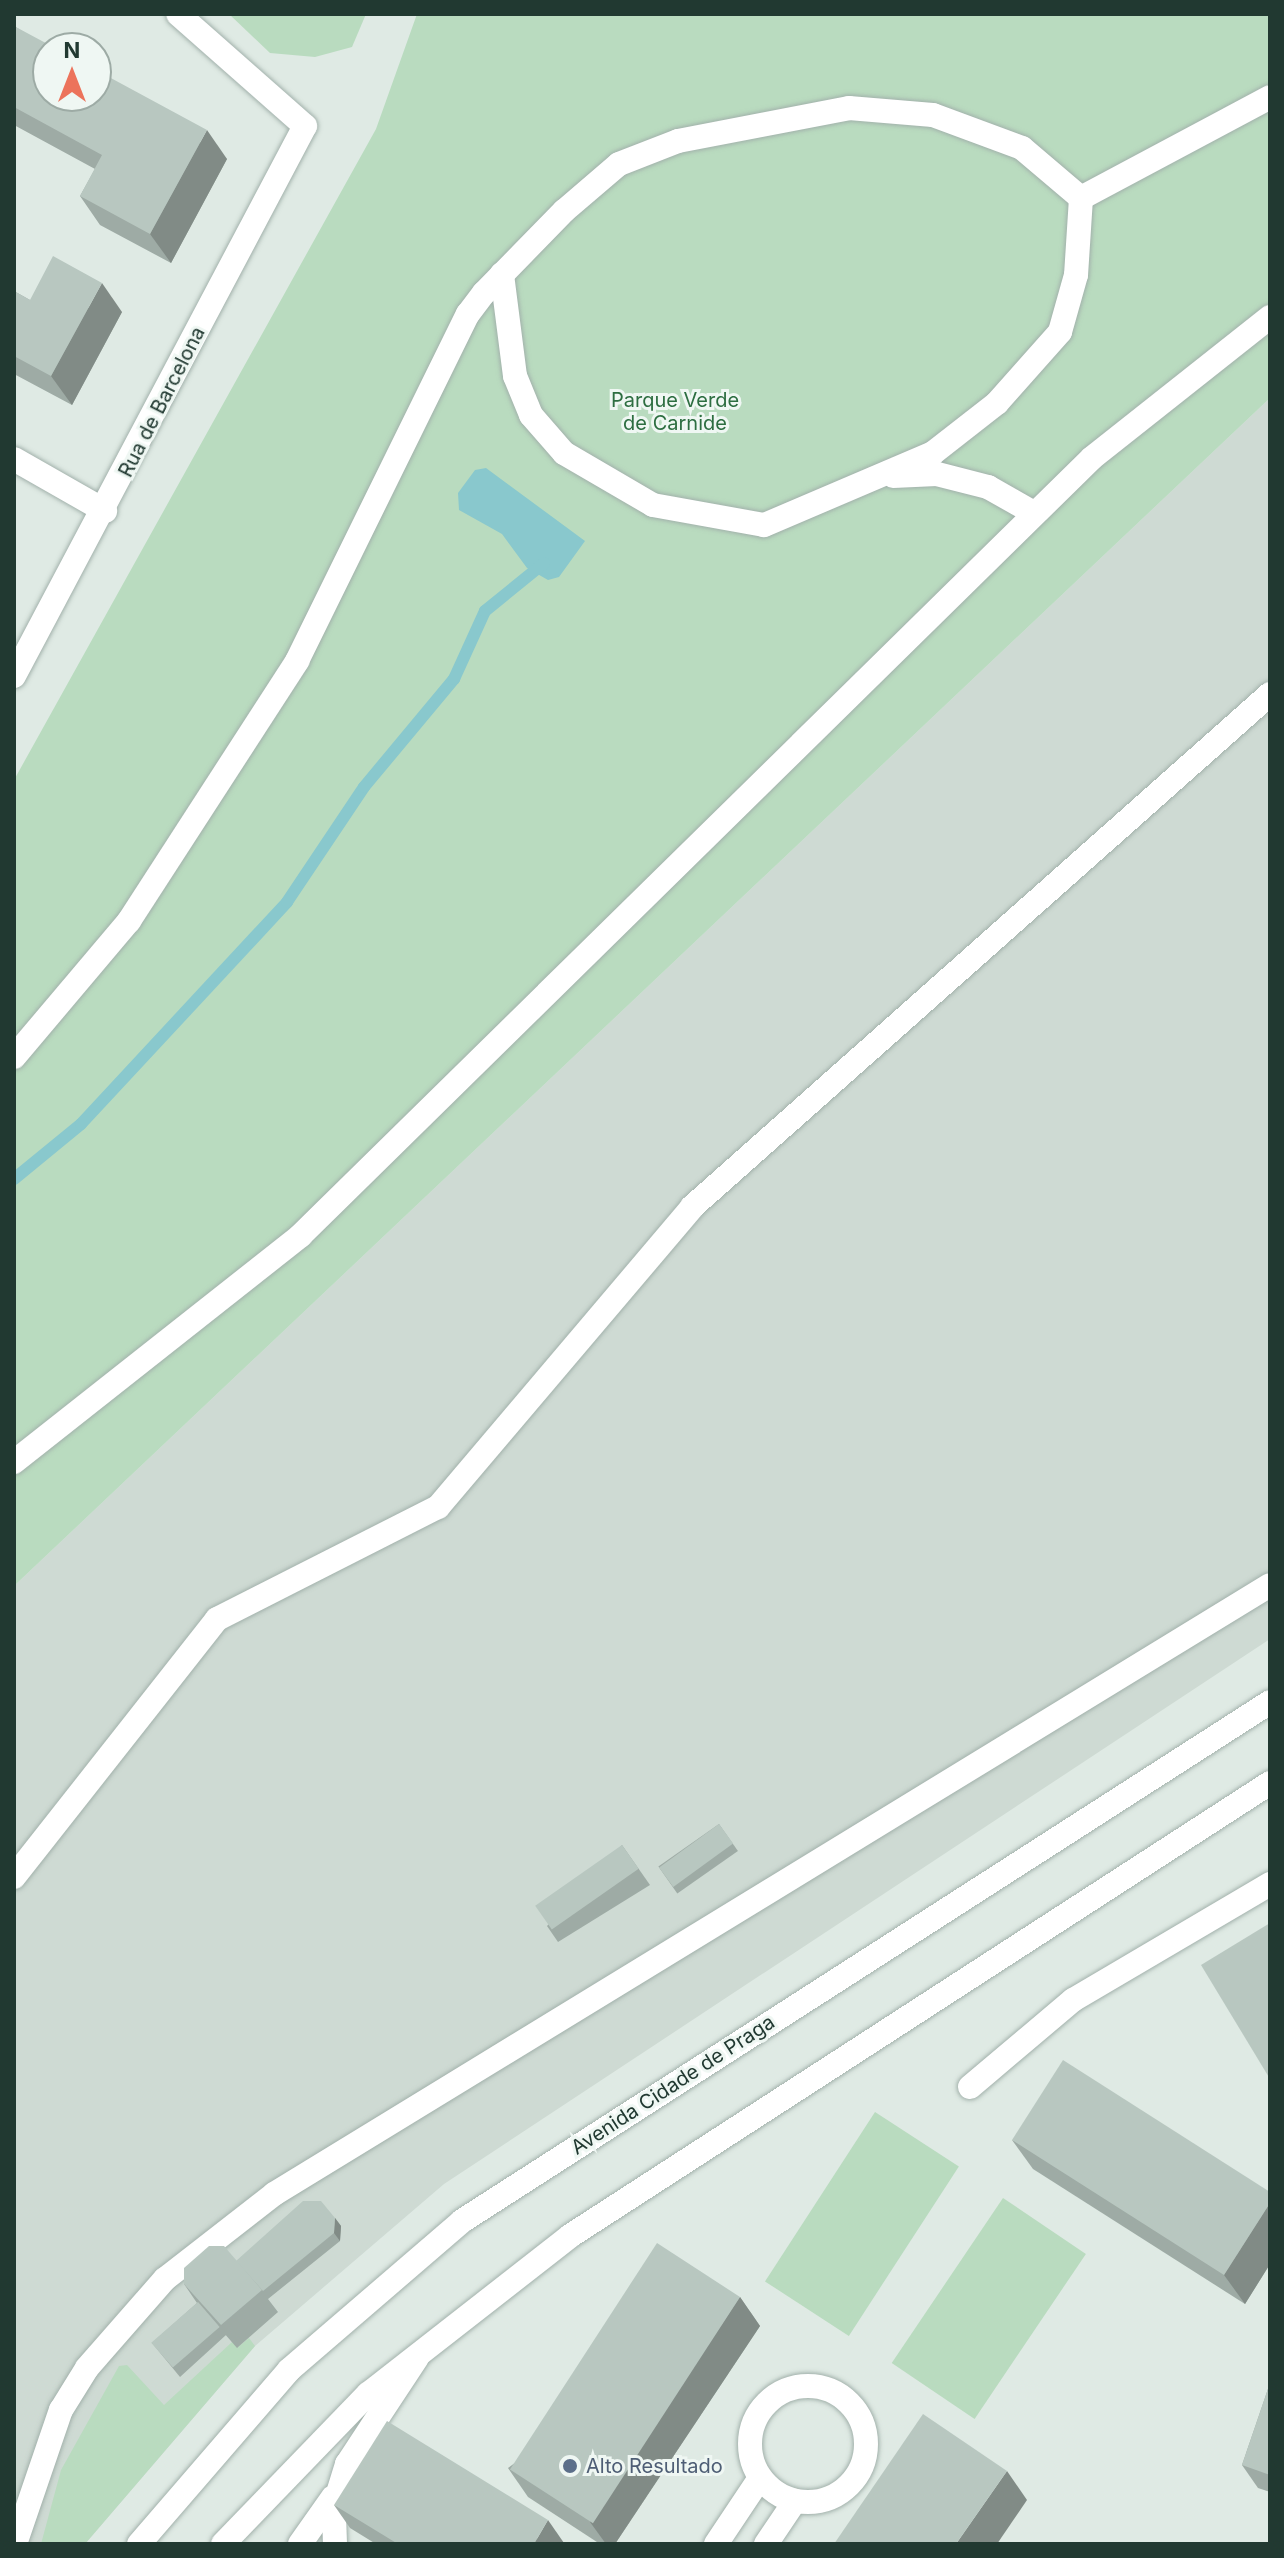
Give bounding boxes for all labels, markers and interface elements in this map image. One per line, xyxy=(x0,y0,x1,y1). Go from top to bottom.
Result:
north arrow xyxy=(32,32,112,112)
text: N xyxy=(64,37,80,63)
street label: Rua de Barcelona xyxy=(114,323,210,481)
park label: Parque Verde de Carnide xyxy=(611,389,739,436)
street label: Avenida Cidade de Praga xyxy=(567,2010,779,2160)
place label: Alto Resultado xyxy=(586,2454,723,2478)
marker: Alto Resultado xyxy=(561,2457,579,2475)

